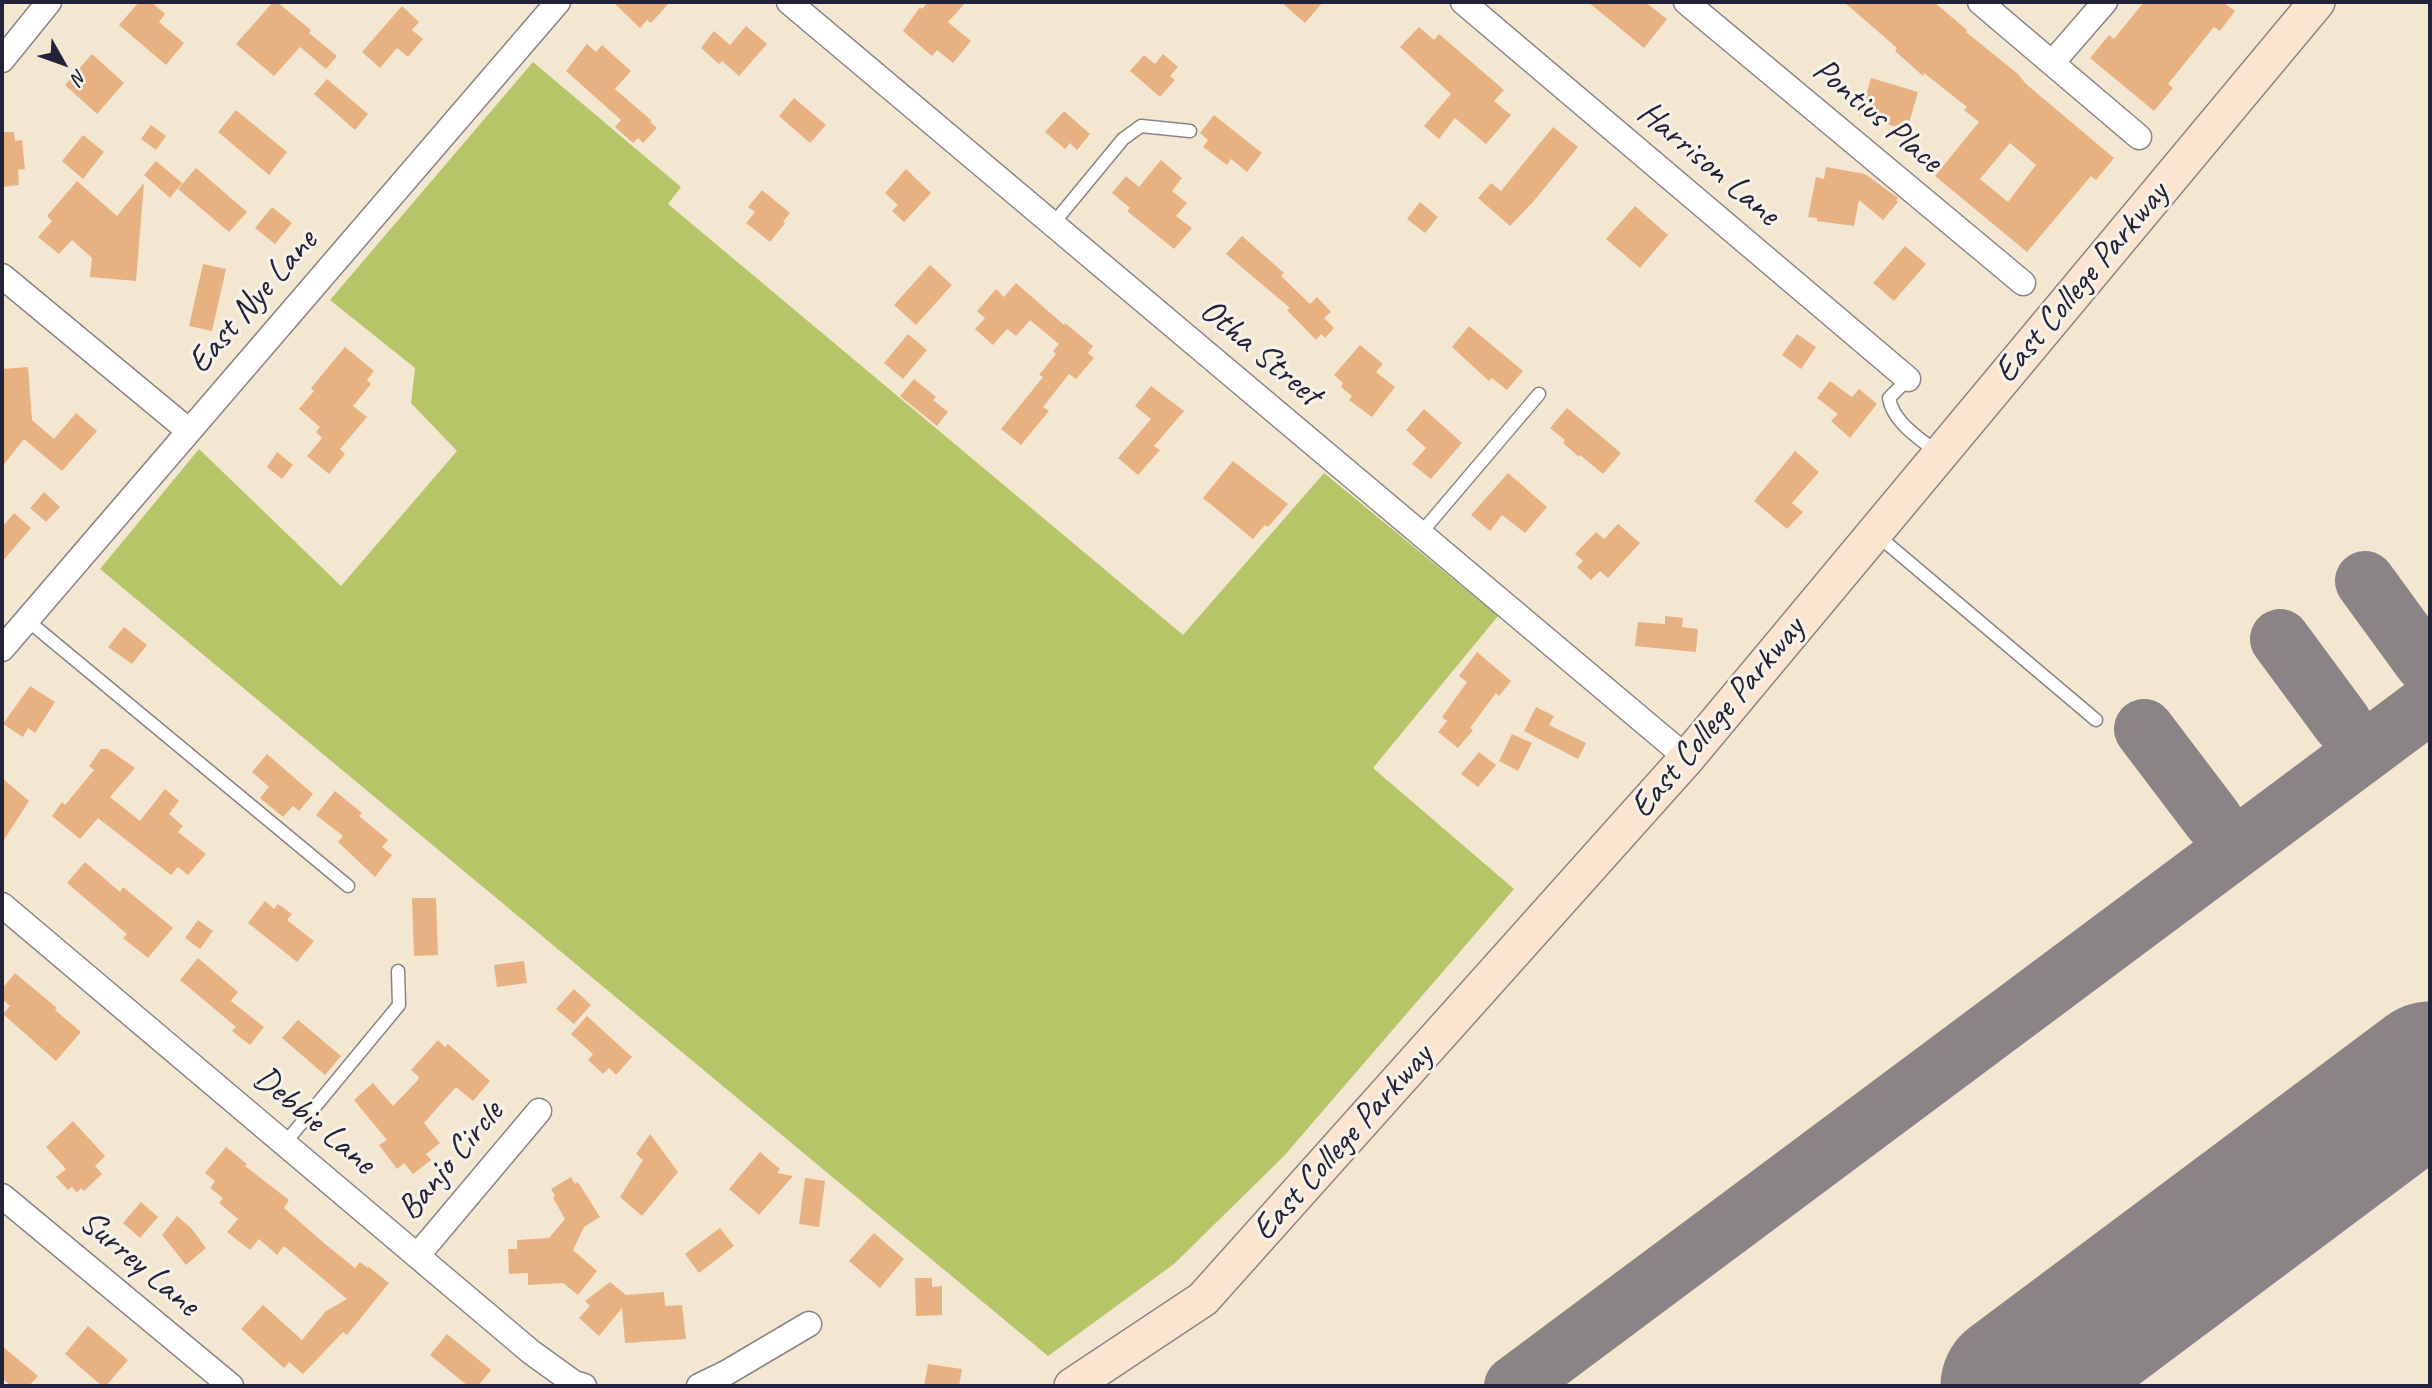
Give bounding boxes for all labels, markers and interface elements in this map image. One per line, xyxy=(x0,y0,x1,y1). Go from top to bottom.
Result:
north arrow xyxy=(28,28,98,98)
street label: Pontius Place xyxy=(1804,50,1950,182)
text: N xyxy=(66,64,92,89)
street label: Harrison Lane xyxy=(1628,92,1788,236)
street label: East College Parkway xyxy=(1986,174,2178,392)
street label: East Nye Lane xyxy=(179,222,327,382)
street label: Otha Street xyxy=(1191,290,1329,416)
street label: East College Parkway xyxy=(1622,609,1814,827)
street label: East College Parkway xyxy=(1244,1036,1442,1250)
street label: Debbie Lane xyxy=(245,1058,383,1184)
street label: Banjo Circle xyxy=(389,1093,513,1229)
street label: Surrey Lane xyxy=(71,1202,207,1326)

